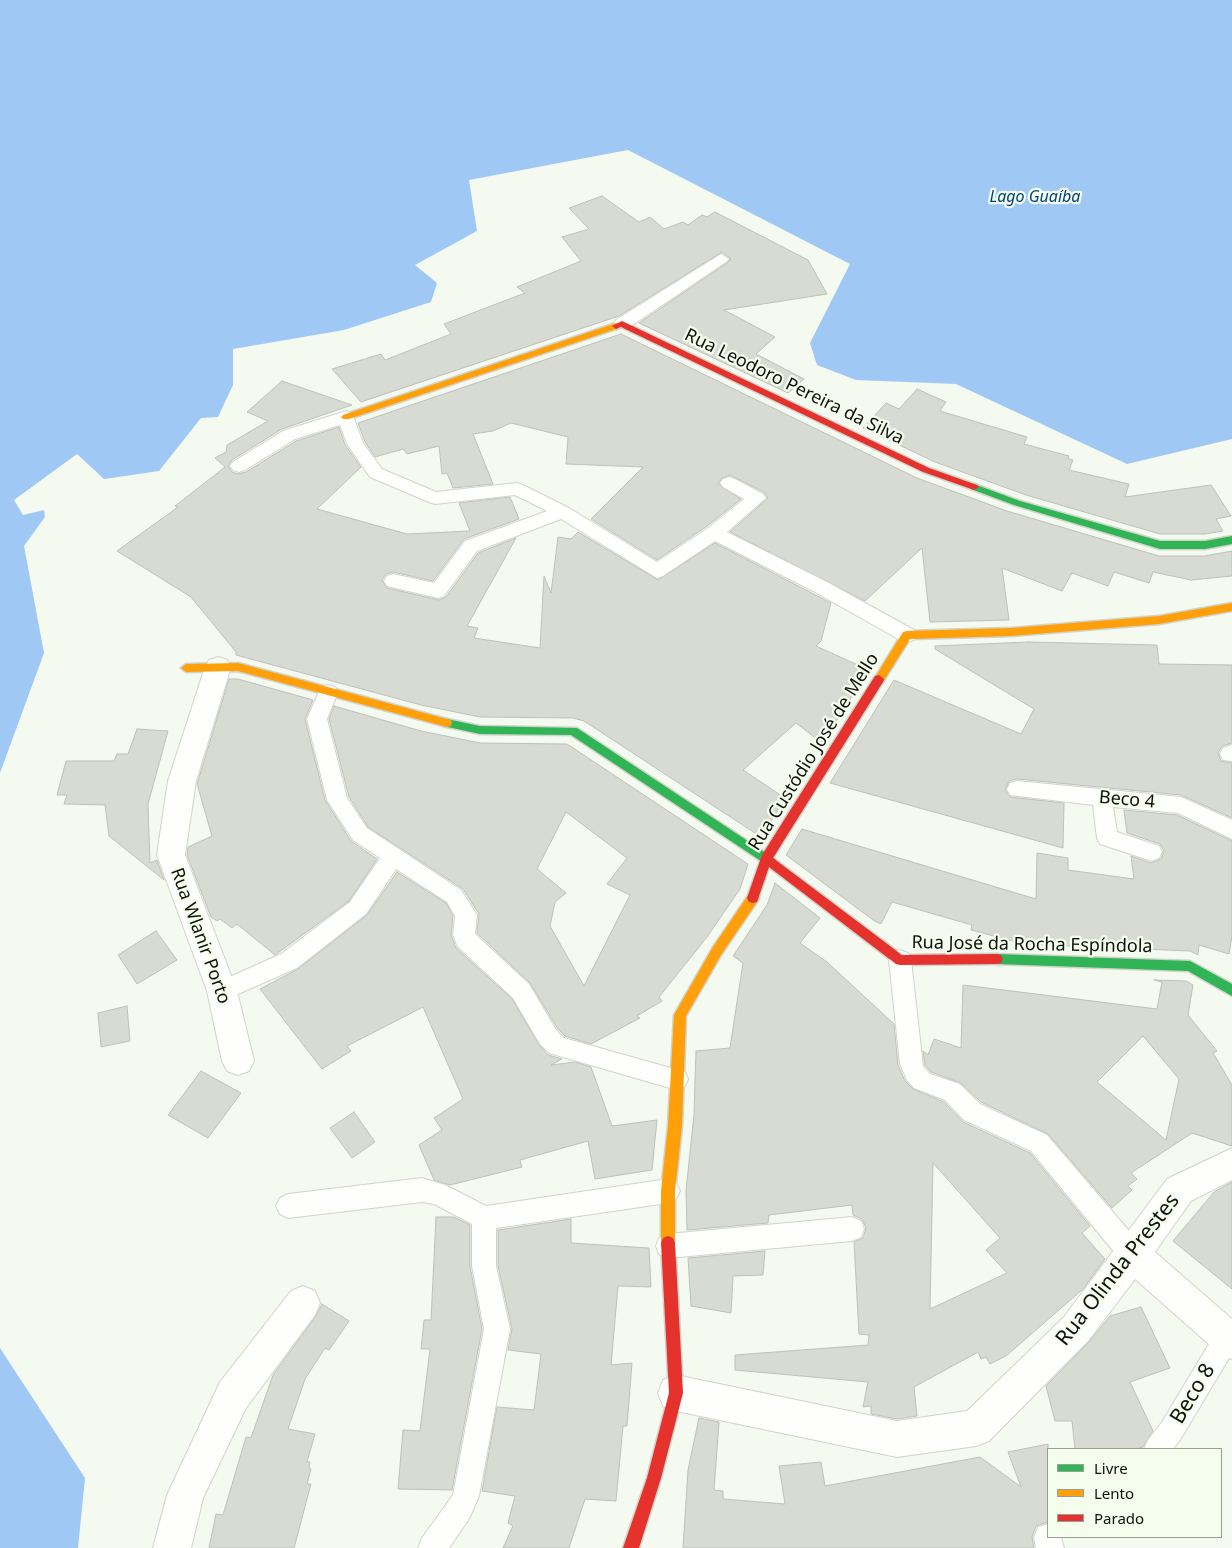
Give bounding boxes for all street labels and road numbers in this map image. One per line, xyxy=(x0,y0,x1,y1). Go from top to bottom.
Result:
street label: Rua Leodoro Pereira da Silva xyxy=(681,324,907,450)
street label: Rua Custódio José de Mello xyxy=(744,649,884,855)
street label: Beco 4 xyxy=(1098,787,1156,813)
street label: Rua Wlanir Porto xyxy=(165,865,235,1007)
street label: Rua José da Rocha Espíndola xyxy=(911,932,1153,958)
street label: Rua Olinda Prestes xyxy=(1051,1189,1185,1351)
street label: Beco 8 xyxy=(1165,1359,1221,1429)

